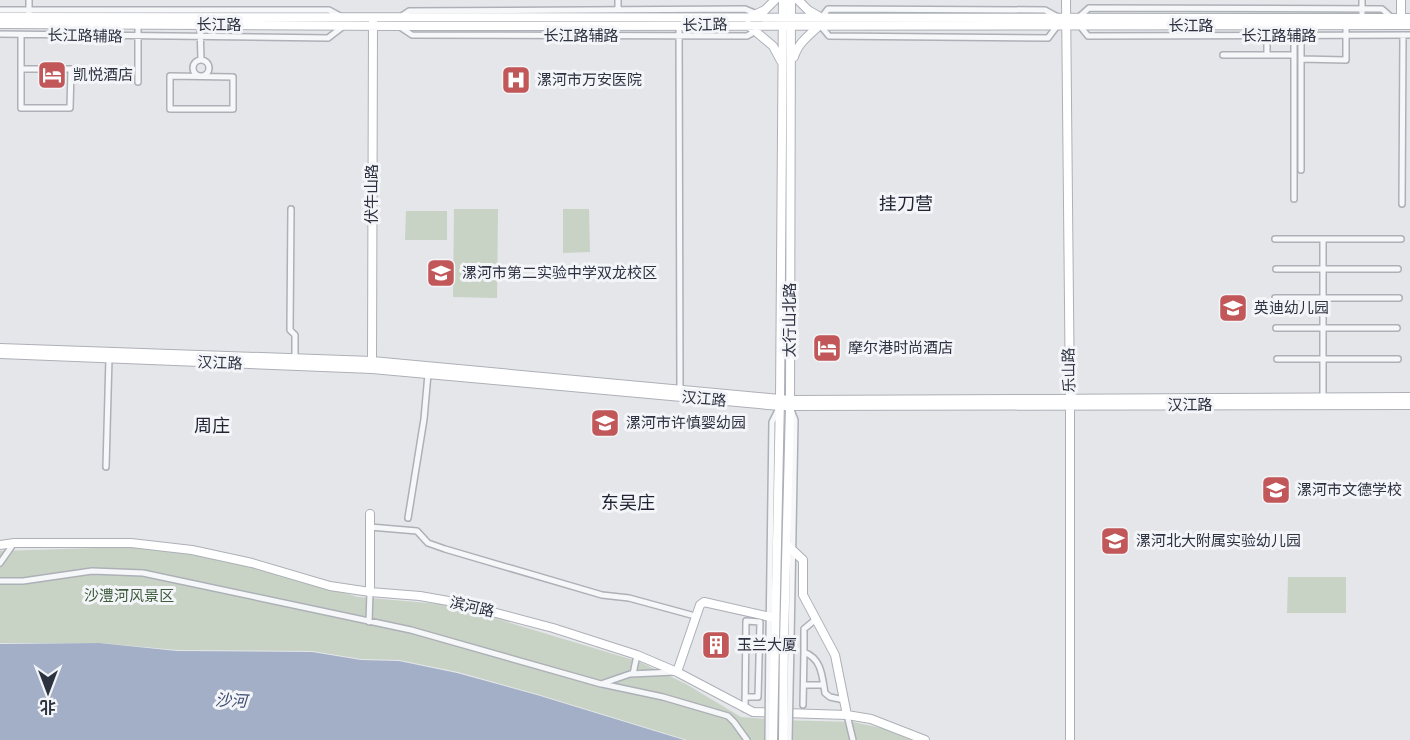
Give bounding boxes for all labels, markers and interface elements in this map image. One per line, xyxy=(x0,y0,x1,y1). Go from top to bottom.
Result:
street label: 长江路 xyxy=(196,15,242,33)
street label: 长江路 xyxy=(682,15,728,33)
street label: 长江路 xyxy=(1168,16,1214,34)
street label: 长江路辅路 xyxy=(47,25,123,45)
street label: 长江路辅路 xyxy=(543,26,619,44)
street label: 长江路辅路 xyxy=(1241,26,1317,44)
hotel icon: 凯悦酒店 xyxy=(36,59,68,91)
hospital icon: 漯河市万安医院 xyxy=(500,64,532,96)
place label: 凯悦酒店 xyxy=(73,65,133,83)
place label: 漯河市万安医院 xyxy=(537,70,642,88)
street label: 伏牛山路 xyxy=(362,164,380,224)
district label: 挂刀营 xyxy=(879,192,933,214)
school or university icon: 漯河市第二实验中学双龙校区 xyxy=(425,257,457,289)
place label: 漯河市第二实验中学双龙校区 xyxy=(462,263,657,281)
street label: 太行山北路 xyxy=(780,282,798,358)
school or university icon: 英迪幼儿园 xyxy=(1217,292,1249,324)
place label: 英迪幼儿园 xyxy=(1254,298,1329,316)
hotel icon: 摩尔港时尚酒店 xyxy=(811,332,843,364)
place label: 摩尔港时尚酒店 xyxy=(848,338,953,356)
street label: 乐山路 xyxy=(1059,347,1077,393)
street label: 汉江路 xyxy=(197,352,243,372)
street label: 汉江路 xyxy=(681,387,727,409)
street label: 汉江路 xyxy=(1167,395,1213,413)
school or university icon: 漯河市许慎婴幼园 xyxy=(589,407,621,439)
place label: 漯河市许慎婴幼园 xyxy=(626,413,746,431)
district label: 周庄 xyxy=(194,414,230,436)
school or university icon: 漯河市文德学校 xyxy=(1260,474,1292,506)
place label: 漯河市文德学校 xyxy=(1297,480,1402,498)
district label: 东吴庄 xyxy=(601,491,655,513)
school or university icon: 漯河北大附属实验幼儿园 xyxy=(1099,525,1131,557)
place label: 漯河北大附属实验幼儿园 xyxy=(1136,531,1301,549)
park label: 沙澧河风景区 xyxy=(84,586,174,604)
street label: 滨河路 xyxy=(448,592,496,620)
building icon: 玉兰大厦 xyxy=(700,629,732,661)
place label: 玉兰大厦 xyxy=(737,635,797,653)
north arrow xyxy=(18,662,78,722)
water label: 沙河 xyxy=(214,689,250,711)
text: 北 xyxy=(40,697,56,717)

